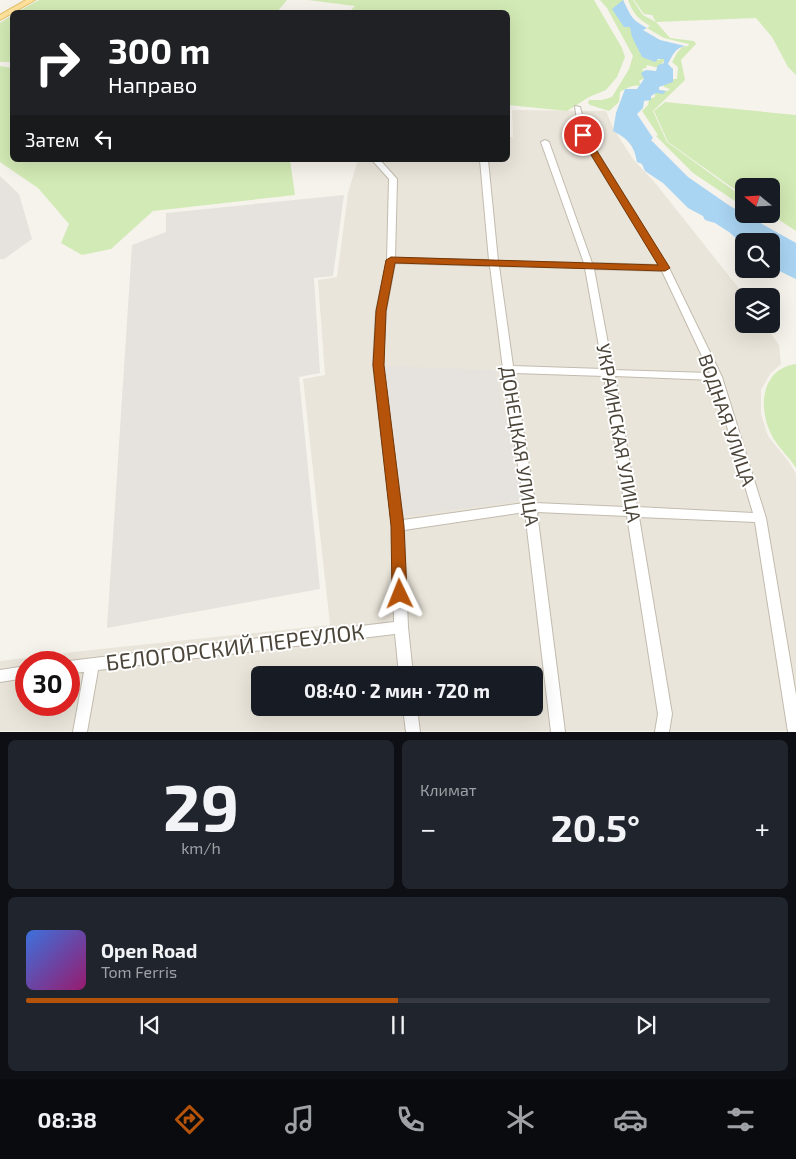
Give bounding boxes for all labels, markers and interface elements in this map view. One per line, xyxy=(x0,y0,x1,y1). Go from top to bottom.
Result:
text: 300 m xyxy=(108,29,210,71)
icon: right xyxy=(25,30,90,95)
text: Направо xyxy=(108,71,197,97)
pin xyxy=(562,114,604,156)
icon: arrive xyxy=(569,121,597,149)
icon: left xyxy=(90,125,118,153)
text: Затем xyxy=(25,128,80,151)
north arrow xyxy=(735,178,780,222)
map controls xyxy=(735,178,780,333)
button: search xyxy=(735,233,780,278)
button: layers xyxy=(735,288,780,333)
street label: УКРАИНСКАЯ УЛИЦА xyxy=(592,342,647,524)
street label: ВОДНАЯ УЛИЦА xyxy=(694,351,761,489)
street label: ДОНЕЦКАЯ УЛИЦА xyxy=(496,364,545,528)
position arrow xyxy=(373,567,425,619)
street label: БЕЛОГОРСКИЙ ПЕРЕУЛОК xyxy=(104,617,366,675)
speed limit sign: 30 xyxy=(15,651,80,716)
text: 08:40 · 2 мин · 720 m xyxy=(304,679,490,702)
text: 29 xyxy=(163,766,239,844)
text: Климат xyxy=(420,780,477,799)
text: 20.5° xyxy=(551,804,640,850)
text: − xyxy=(420,811,436,845)
text: + xyxy=(755,811,770,845)
text: km/h xyxy=(181,838,221,857)
text: Open Road xyxy=(101,939,197,962)
text: Tom Ferris xyxy=(101,962,177,981)
icon: previous xyxy=(136,1011,164,1039)
icon: pause xyxy=(384,1011,412,1039)
icon: next xyxy=(632,1011,660,1039)
icon: directions xyxy=(172,1102,207,1137)
icon: music xyxy=(282,1102,317,1137)
icon: phone xyxy=(393,1102,428,1137)
icon: climate xyxy=(503,1102,538,1137)
icon: car xyxy=(613,1102,648,1137)
icon: filters xyxy=(723,1102,758,1137)
text: 08:38 xyxy=(38,1106,97,1132)

